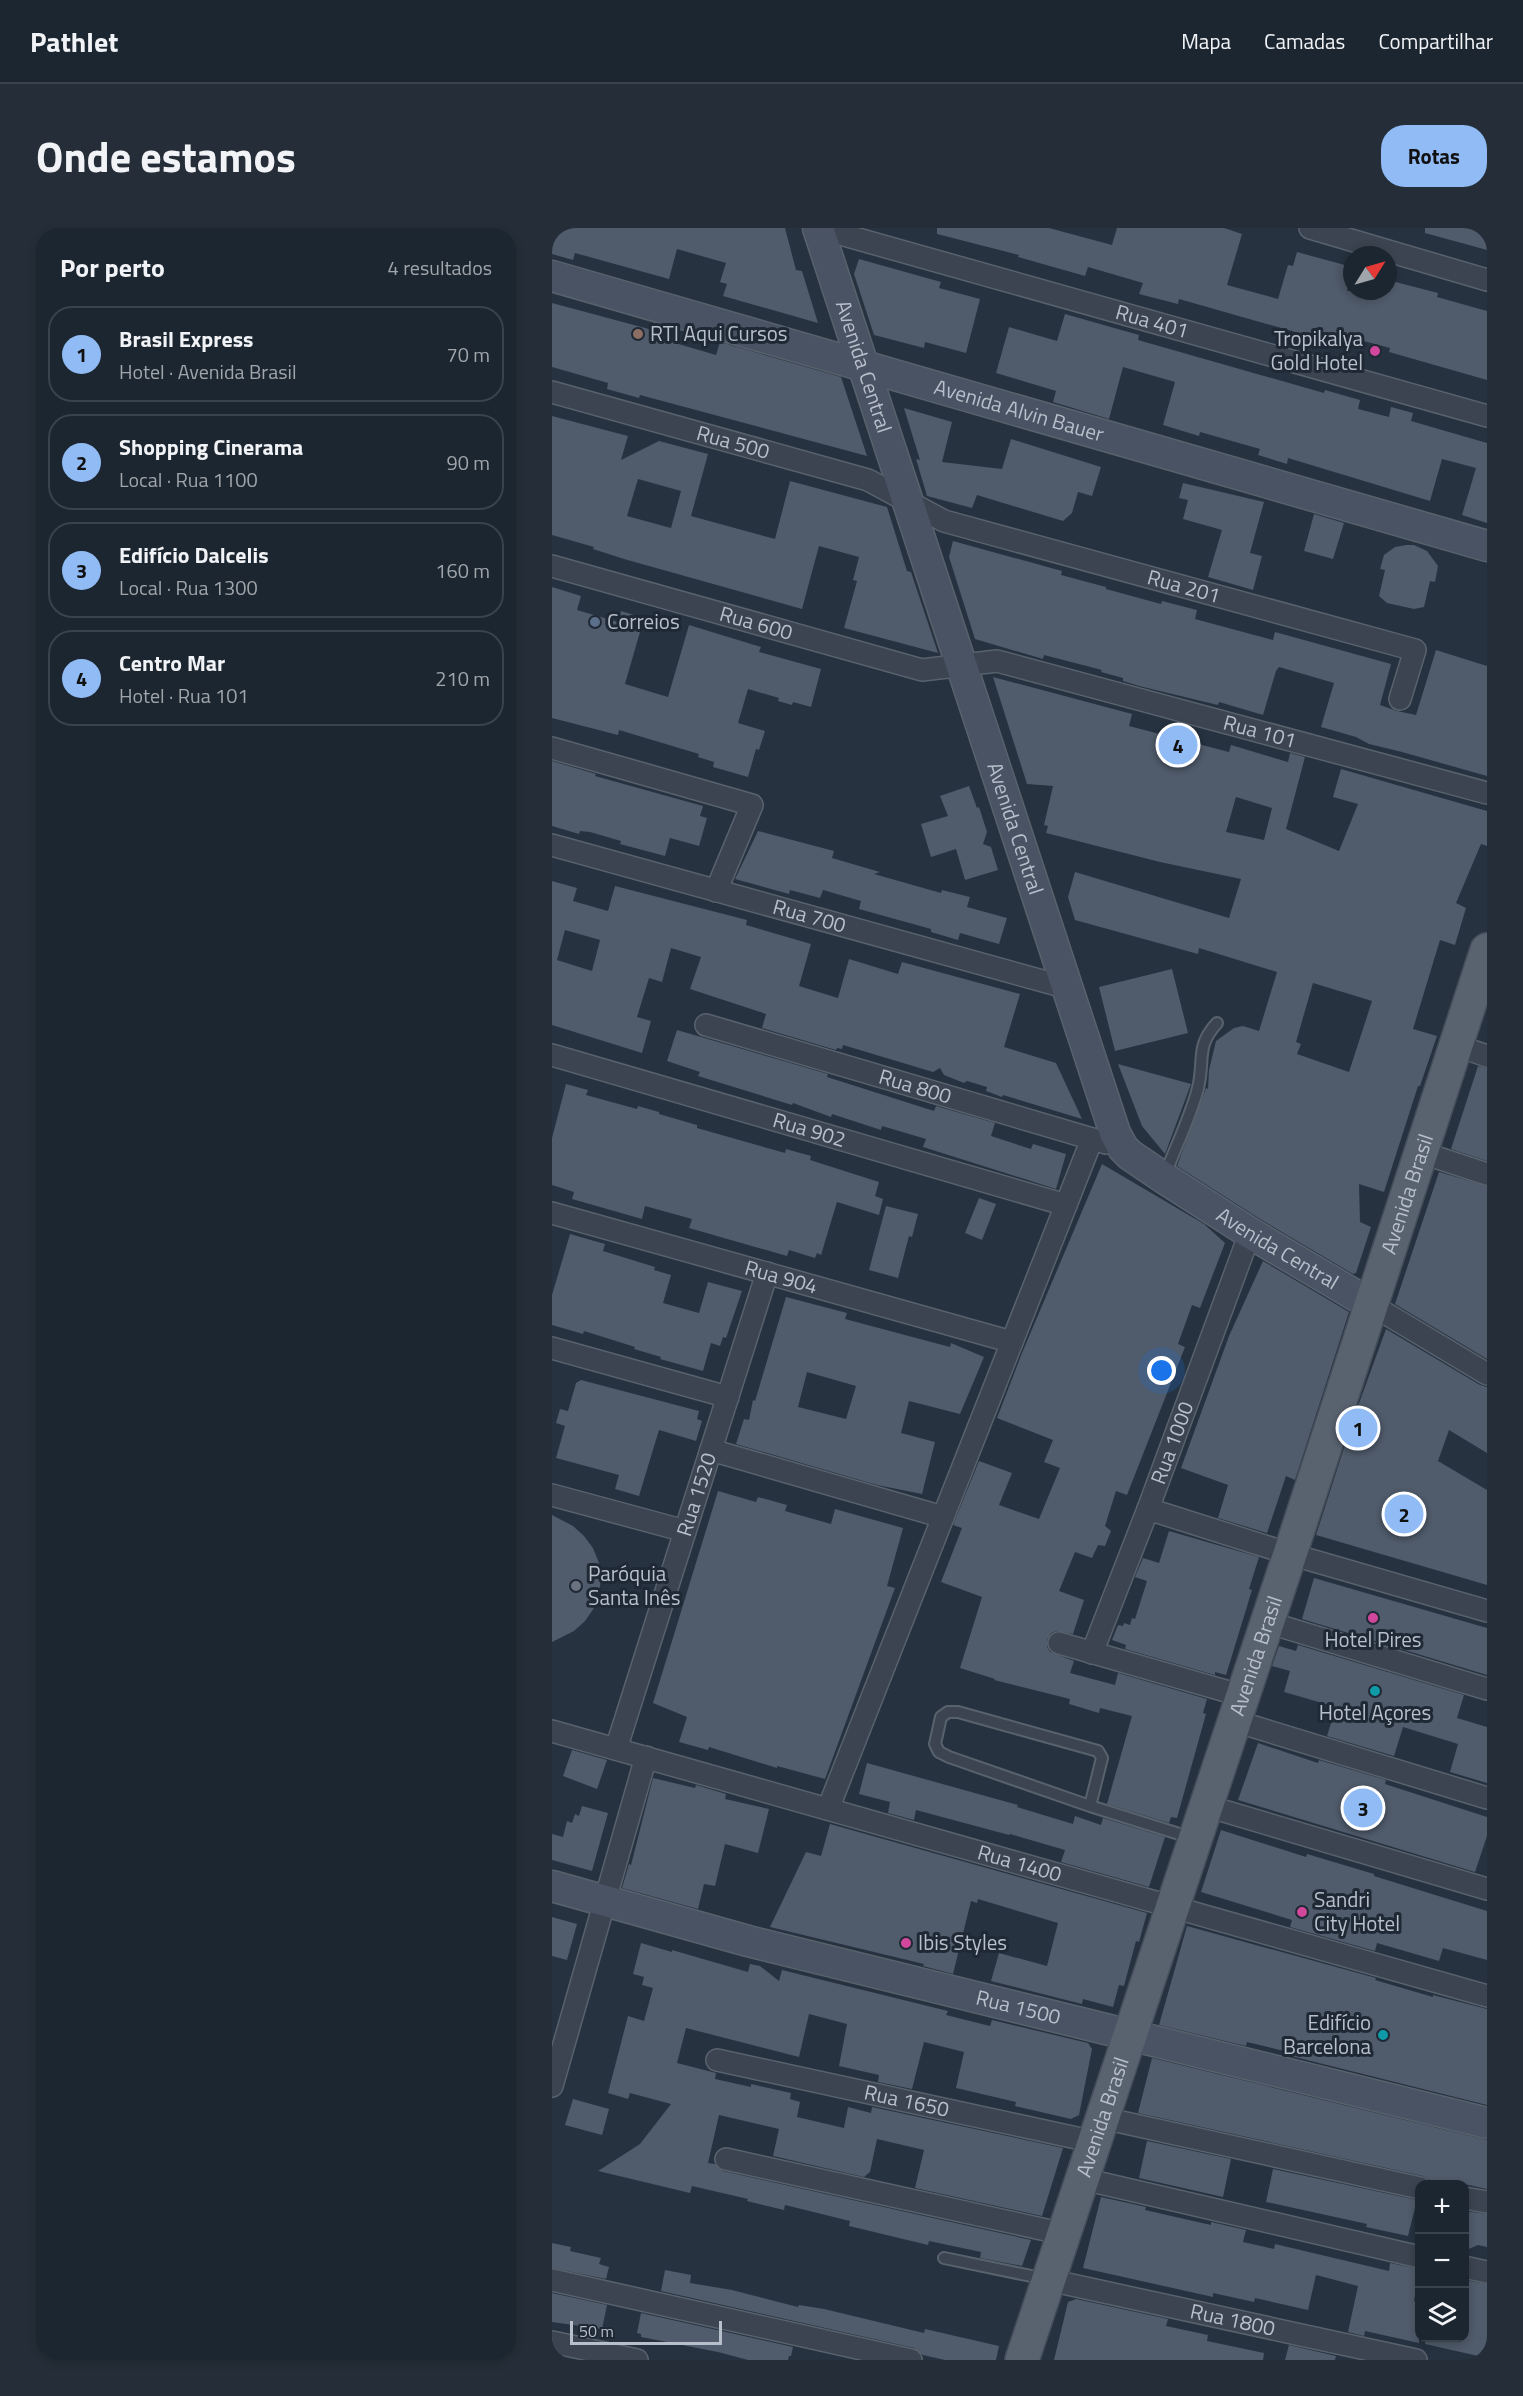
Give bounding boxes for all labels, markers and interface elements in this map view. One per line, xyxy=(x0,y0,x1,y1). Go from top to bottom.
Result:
text: Pathlet xyxy=(30,20,118,63)
text: Mapa xyxy=(1181,25,1231,57)
text: Camadas xyxy=(1264,25,1345,57)
text: Compartilhar xyxy=(1378,25,1493,57)
text: Onde estamos xyxy=(36,124,296,188)
button: Rotas xyxy=(1381,125,1487,187)
north arrow xyxy=(1343,246,1397,300)
text: Por perto xyxy=(60,248,165,287)
text: 4 resultados xyxy=(388,252,492,283)
street label: Rua 401 xyxy=(1112,295,1193,346)
street label: Avenida Central xyxy=(828,296,901,437)
place label: RTI Aqui Cursos xyxy=(650,317,788,349)
text: Brasil Express xyxy=(119,322,253,356)
place label: Tropikalya Gold Hotel xyxy=(1270,322,1363,378)
marker: RTI Aqui Cursos xyxy=(631,327,645,341)
text: 1 xyxy=(76,339,87,370)
text: 70 m xyxy=(446,339,490,370)
marker: Tropikalya Gold Hotel xyxy=(1368,344,1382,358)
text: Hotel · Avenida Brasil xyxy=(119,356,297,387)
street label: Avenida Alvin Bauer xyxy=(931,370,1108,450)
street label: Rua 500 xyxy=(693,416,774,467)
text: Shopping Cinerama xyxy=(119,430,303,464)
text: 2 xyxy=(76,447,87,478)
text: 90 m xyxy=(446,447,490,478)
text: Local · Rua 1100 xyxy=(119,464,258,495)
text: Edifício Dalcelis xyxy=(119,538,269,572)
text: 3 xyxy=(76,555,87,586)
text: 160 m xyxy=(435,555,490,586)
street label: Rua 201 xyxy=(1144,560,1224,611)
text: Local · Rua 1300 xyxy=(119,572,258,603)
street label: Rua 600 xyxy=(716,597,797,648)
place label: Correios xyxy=(607,605,680,637)
marker: Correios xyxy=(588,615,602,629)
text: Centro Mar xyxy=(119,646,225,680)
text: 4 xyxy=(76,663,87,694)
text: 210 m xyxy=(435,663,490,694)
text: Hotel · Rua 101 xyxy=(119,680,249,711)
street label: Rua 101 xyxy=(1220,706,1300,756)
pin: 4 xyxy=(1158,722,1198,768)
street label: Avenida Central xyxy=(979,758,1053,899)
street label: Rua 700 xyxy=(769,890,850,941)
street label: Rua 800 xyxy=(875,1060,956,1112)
street label: Rua 902 xyxy=(769,1103,850,1155)
street label: Avenida Brasil xyxy=(1372,1129,1441,1258)
street label: Avenida Central xyxy=(1210,1198,1345,1297)
street label: Rua 904 xyxy=(741,1251,822,1302)
your location xyxy=(1147,1356,1176,1385)
street label: Rua 1000 xyxy=(1142,1397,1201,1489)
pin: 1 xyxy=(1338,1406,1378,1450)
street label: Rua 1520 xyxy=(667,1448,724,1540)
pin: 2 xyxy=(1384,1492,1424,1536)
place label: Paróquia Santa Inês xyxy=(588,1557,680,1613)
marker: Paróquia Santa Inês xyxy=(569,1579,583,1593)
street label: Avenida Brasil xyxy=(1220,1591,1290,1720)
marker: Hotel Pires xyxy=(1366,1611,1380,1625)
place label: Hotel Pires xyxy=(1325,1623,1422,1655)
marker: Hotel Açores xyxy=(1368,1684,1382,1698)
place label: Hotel Açores xyxy=(1319,1696,1431,1728)
pin: 3 xyxy=(1344,1786,1382,1830)
street label: Rua 1400 xyxy=(974,1835,1066,1890)
place label: Sandri City Hotel xyxy=(1314,1883,1400,1939)
marker: Sandri City Hotel xyxy=(1295,1905,1309,1919)
place label: Ibis Styles xyxy=(918,1926,1007,1958)
marker: Ibis Styles xyxy=(899,1936,913,1950)
street label: Rua 1500 xyxy=(973,1981,1064,2032)
place label: Edifício Barcelona xyxy=(1283,2006,1371,2062)
marker: Edifício Barcelona xyxy=(1376,2028,1390,2042)
street label: Avenida Brasil xyxy=(1067,2052,1137,2181)
street label: Rua 1650 xyxy=(861,2075,952,2125)
map controls xyxy=(1415,2180,1469,2342)
button: + xyxy=(1415,2180,1469,2234)
button: − xyxy=(1415,2234,1469,2288)
button: layers xyxy=(1415,2288,1469,2342)
street label: Rua 1800 xyxy=(1187,2294,1278,2344)
scale bar xyxy=(570,2318,722,2346)
text: 50 m xyxy=(579,2319,614,2343)

